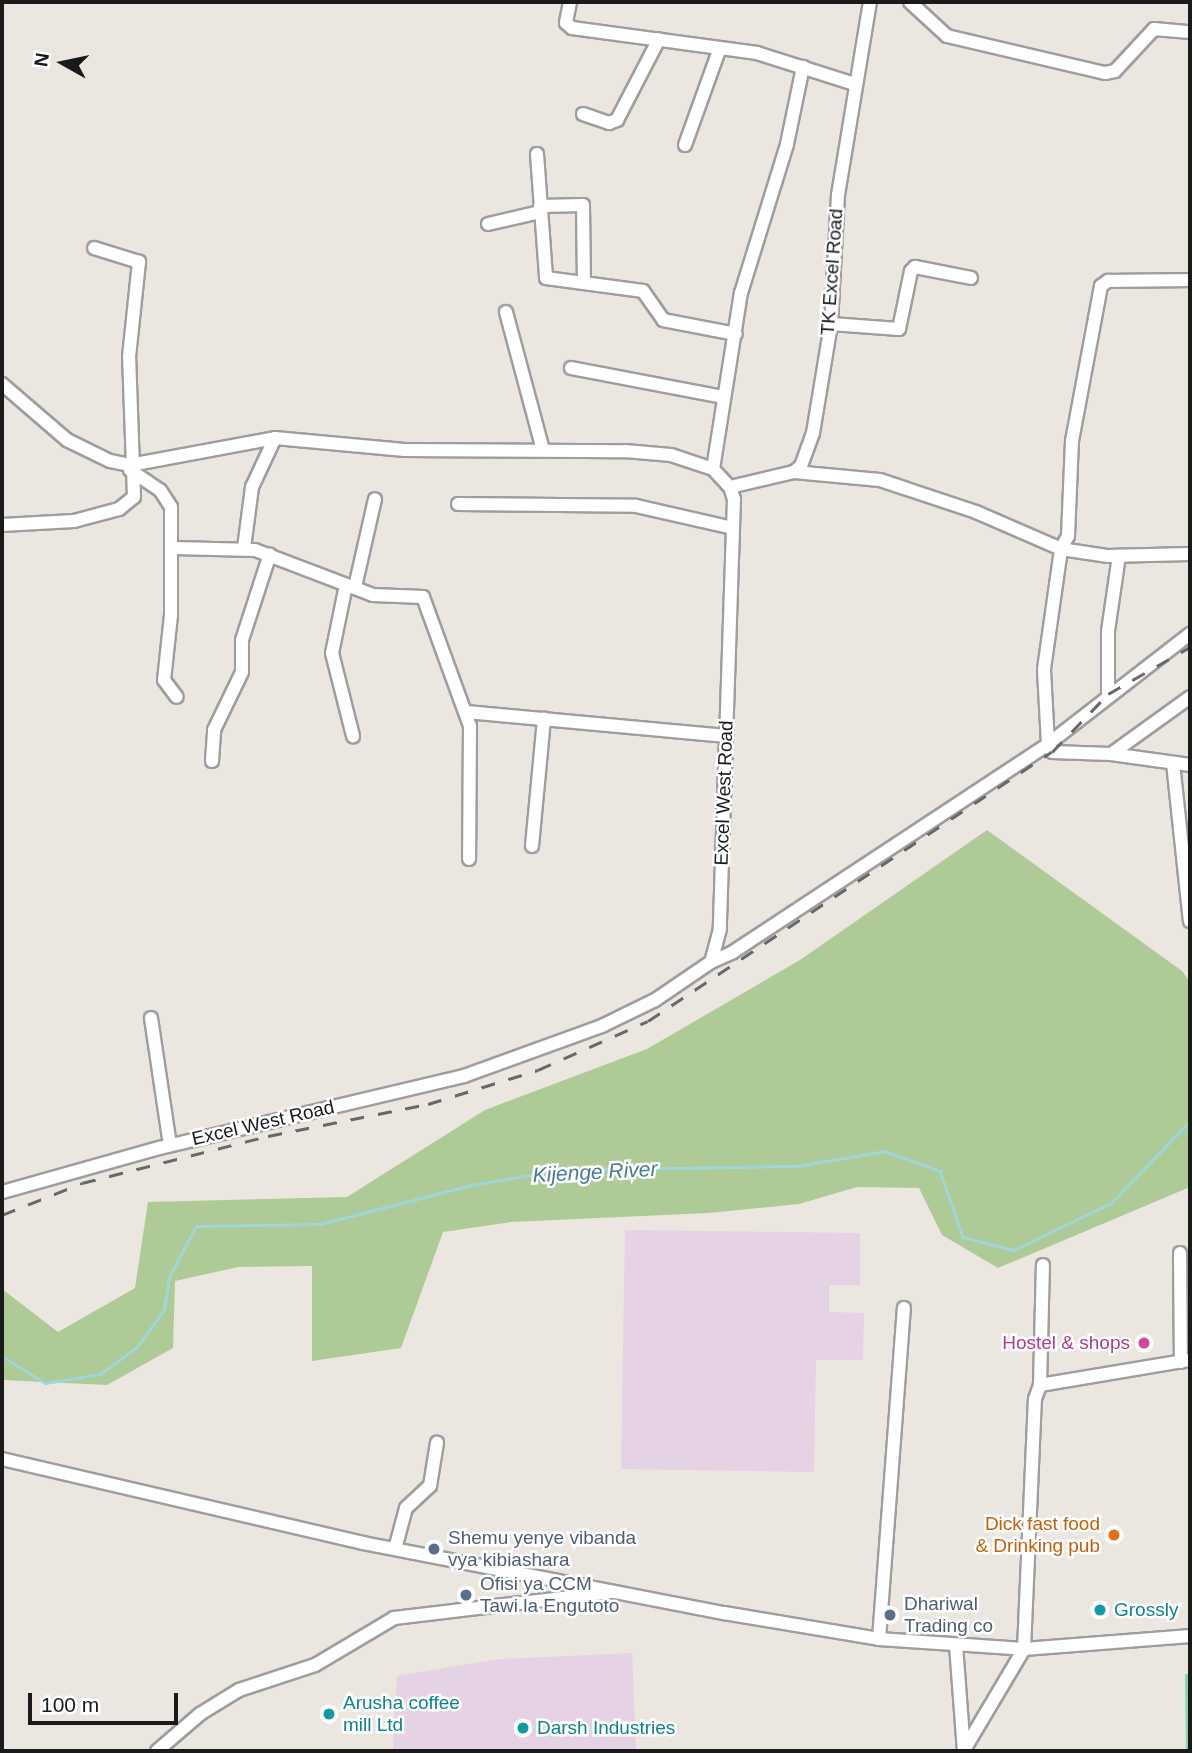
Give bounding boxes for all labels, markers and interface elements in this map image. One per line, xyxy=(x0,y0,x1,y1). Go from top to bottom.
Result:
north arrow xyxy=(28,28,98,98)
text: N xyxy=(30,51,53,68)
street label: TK Excel Road xyxy=(816,208,848,336)
street label: Excel West Road xyxy=(710,720,738,866)
street label: Excel West Road xyxy=(190,1096,336,1150)
water label: Kijenge River xyxy=(532,1156,658,1188)
place label: Hostel & shops xyxy=(1002,1332,1130,1354)
marker: Hostel & shops xyxy=(1136,1335,1152,1351)
place label: Dick fast food & Drinking pub xyxy=(975,1513,1100,1557)
place label: Shemu yenye vibanda vya kibiashara xyxy=(448,1527,636,1571)
marker: Dick fast food & Drinking pub xyxy=(1106,1527,1122,1543)
marker: Shemu yenye vibanda vya kibiashara xyxy=(426,1541,442,1557)
place label: Ofisi ya CCM Tawi la Engutoto xyxy=(480,1573,619,1617)
marker: Ofisi ya CCM Tawi la Engutoto xyxy=(458,1587,474,1603)
place label: Dhariwal Trading co xyxy=(904,1593,993,1637)
place label: Grossly xyxy=(1114,1599,1178,1621)
marker: Grossly xyxy=(1092,1602,1108,1618)
marker: Dhariwal Trading co xyxy=(882,1607,898,1623)
scale bar xyxy=(32,1680,182,1724)
place label: Arusha coffee mill Ltd xyxy=(343,1692,460,1736)
text: 100 m xyxy=(41,1693,99,1716)
marker: Arusha coffee mill Ltd xyxy=(321,1706,337,1722)
place label: Darsh Industries xyxy=(537,1717,675,1739)
marker: Darsh Industries xyxy=(515,1720,531,1736)

